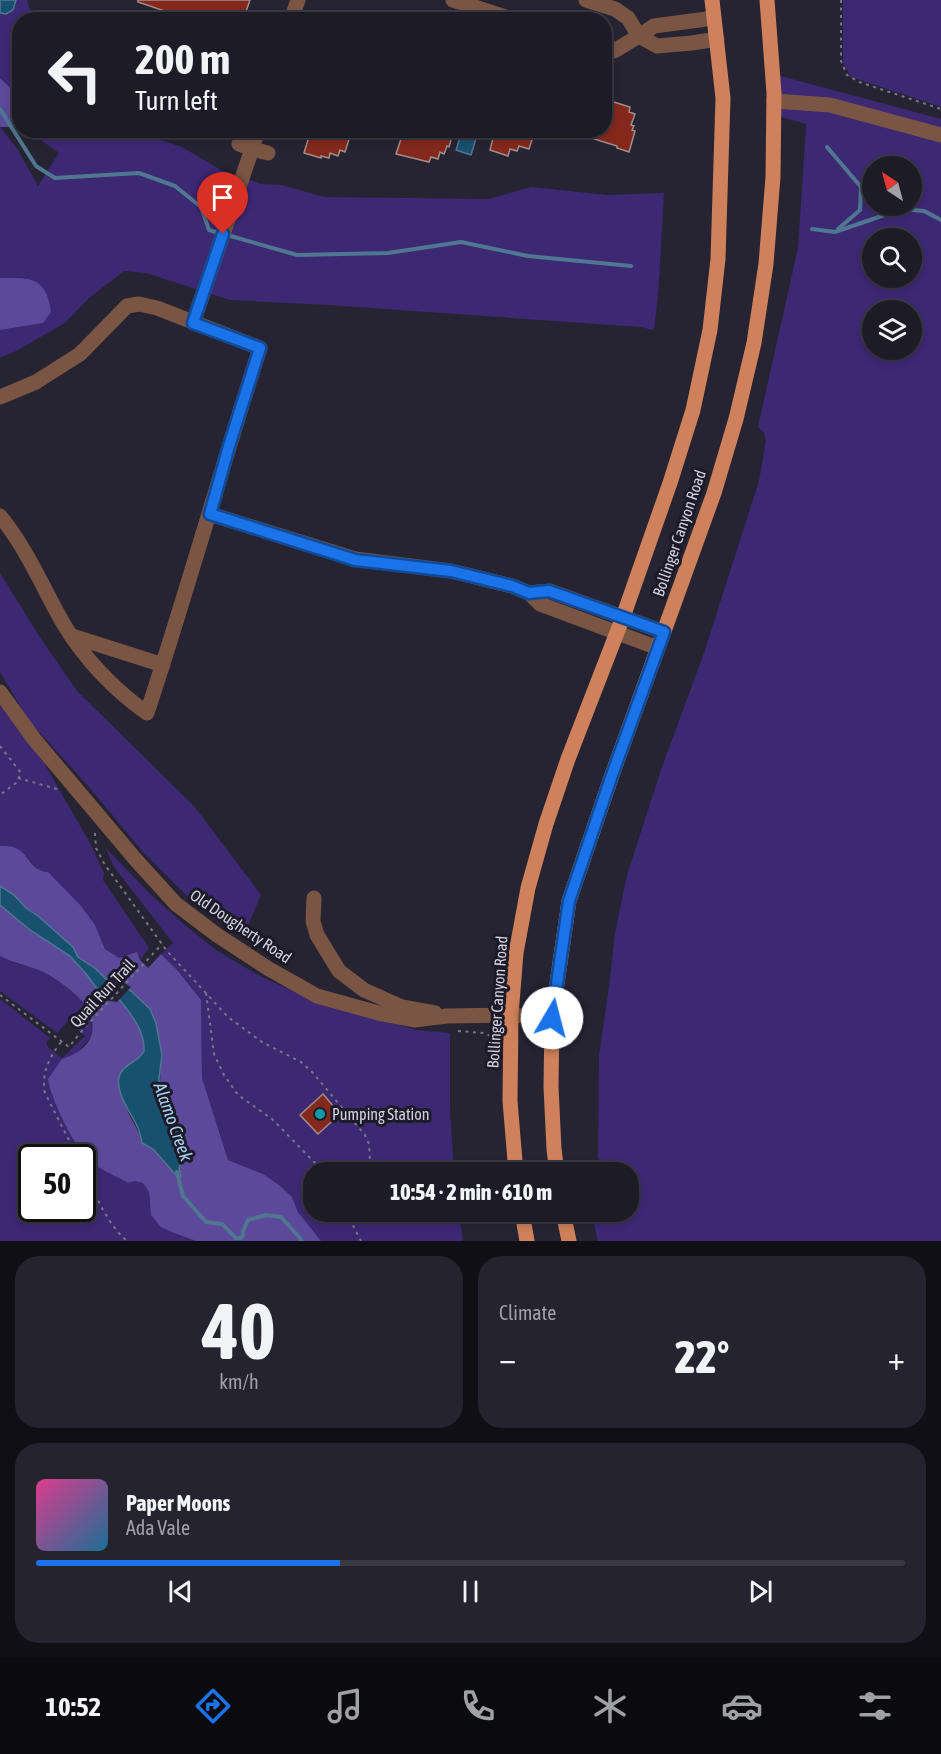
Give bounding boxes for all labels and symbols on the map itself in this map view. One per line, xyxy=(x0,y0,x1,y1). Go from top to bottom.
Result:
north arrow xyxy=(862,156,922,216)
pin xyxy=(197,172,248,234)
street label: Bollinger Canyon Road xyxy=(649,467,710,599)
street label: Old Dougherty Road xyxy=(187,886,295,967)
street label: Bollinger Canyon Road xyxy=(483,935,512,1069)
street label: Quail Run Trail xyxy=(66,955,138,1031)
position arrow xyxy=(520,986,584,1050)
water label: Alamo Creek xyxy=(149,1079,198,1165)
place label: Pumping Station xyxy=(332,1105,430,1124)
marker: Pumping Station xyxy=(313,1107,327,1121)
speed limit sign: 50 xyxy=(18,1144,96,1222)

